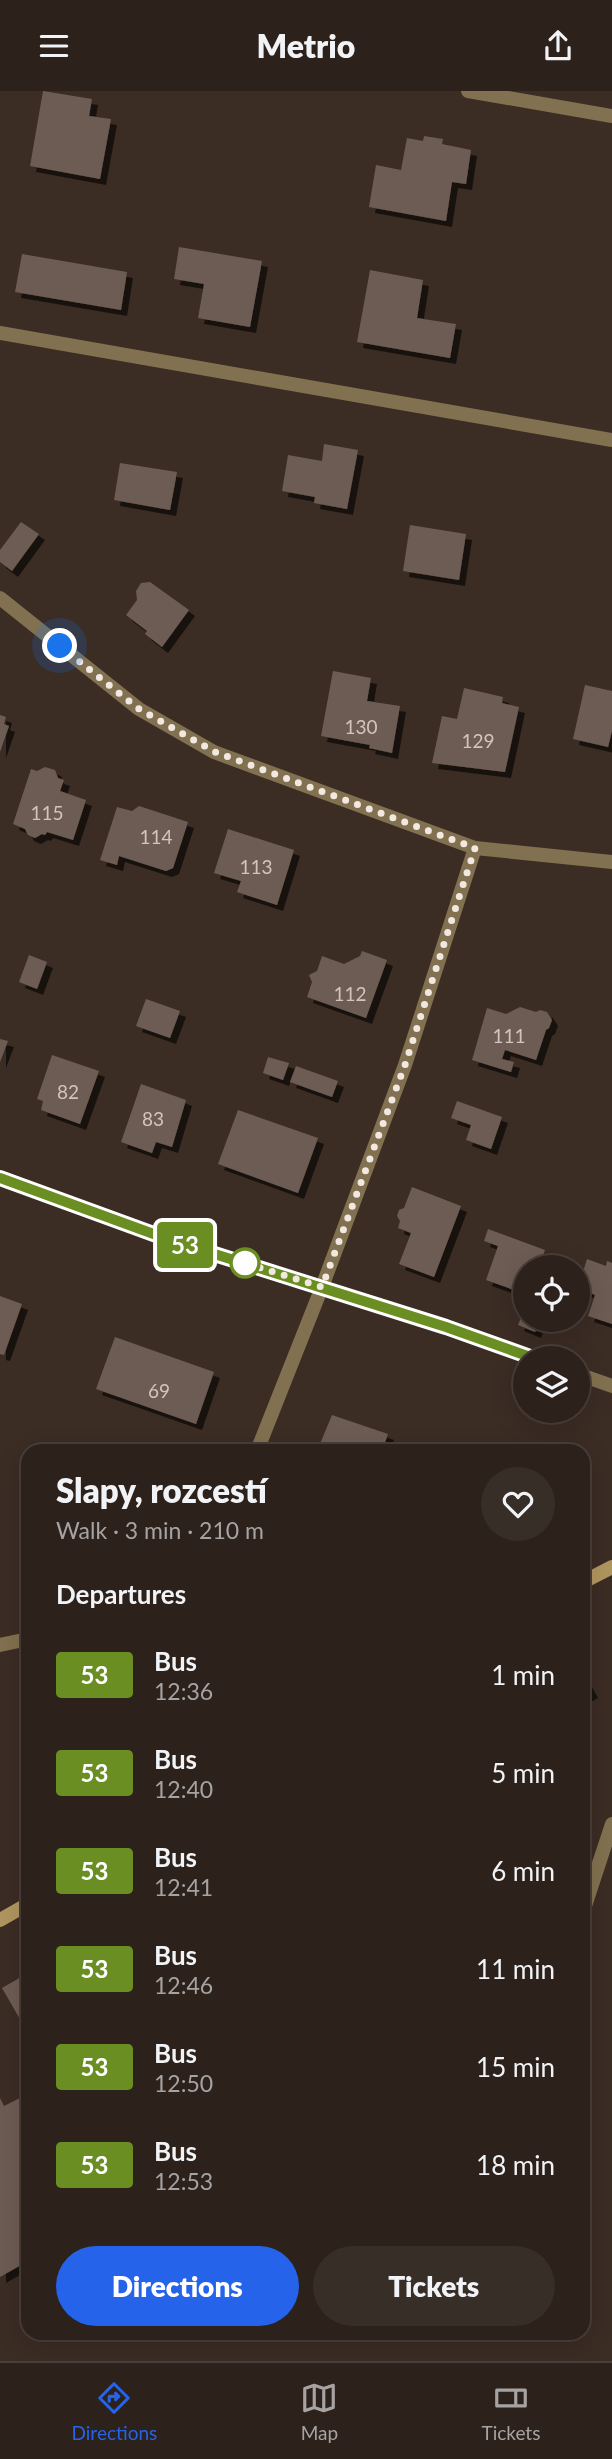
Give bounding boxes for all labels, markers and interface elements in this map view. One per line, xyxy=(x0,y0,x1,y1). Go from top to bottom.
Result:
text: Metrio xyxy=(257,26,355,65)
icon: menu xyxy=(35,27,73,65)
icon: share xyxy=(539,27,577,65)
your location xyxy=(42,628,77,663)
house number: 130 xyxy=(344,715,378,738)
house number: 129 xyxy=(461,729,495,752)
house number: 115 xyxy=(30,801,64,824)
house number: 114 xyxy=(139,825,173,848)
house number: 113 xyxy=(239,855,273,878)
house number: 112 xyxy=(333,982,367,1005)
house number: 111 xyxy=(492,1024,526,1047)
house number: 82 xyxy=(57,1080,79,1103)
house number: 83 xyxy=(142,1107,164,1130)
line badge: 53 xyxy=(154,1222,216,1268)
text: 53 xyxy=(171,1230,199,1259)
unlabelled marker xyxy=(230,1248,260,1278)
map controls xyxy=(513,1255,590,1423)
button: locate xyxy=(513,1255,590,1332)
button: layers xyxy=(513,1346,590,1423)
house number: 69 xyxy=(148,1379,170,1402)
button: heart xyxy=(481,1467,555,1541)
text: Slapy, rozcestí xyxy=(56,1470,267,1510)
text: Walk · 3 min · 210 m xyxy=(56,1516,264,1544)
text: Departures xyxy=(56,1578,186,1610)
text: Bus xyxy=(154,1645,197,1677)
text: 1 min xyxy=(491,1659,555,1691)
text: 53 xyxy=(81,1660,108,1689)
text: 12:36 xyxy=(154,1677,213,1705)
text: Bus xyxy=(154,1743,197,1775)
text: 5 min xyxy=(491,1757,555,1789)
text: 53 xyxy=(81,1758,108,1787)
text: 12:40 xyxy=(154,1775,213,1803)
text: Bus xyxy=(154,1841,197,1873)
text: 6 min xyxy=(491,1855,555,1887)
text: 53 xyxy=(81,1856,108,1885)
text: 12:41 xyxy=(154,1873,213,1901)
text: Bus xyxy=(154,1939,197,1971)
text: 11 min xyxy=(476,1953,555,1985)
text: 53 xyxy=(81,1954,108,1983)
text: 12:46 xyxy=(154,1971,213,1999)
text: Bus xyxy=(154,2037,197,2069)
text: 15 min xyxy=(476,2051,555,2083)
text: 53 xyxy=(81,2052,108,2081)
text: 12:50 xyxy=(154,2069,213,2097)
text: Bus xyxy=(154,2135,197,2167)
text: 18 min xyxy=(476,2149,555,2181)
text: 53 xyxy=(81,2150,108,2179)
text: 12:53 xyxy=(154,2167,213,2195)
button: Directions xyxy=(56,2246,299,2326)
button: Tickets xyxy=(313,2246,555,2326)
tab: Directions xyxy=(72,2379,157,2444)
tab: Map xyxy=(300,2379,338,2444)
tab: Tickets xyxy=(482,2379,540,2444)

